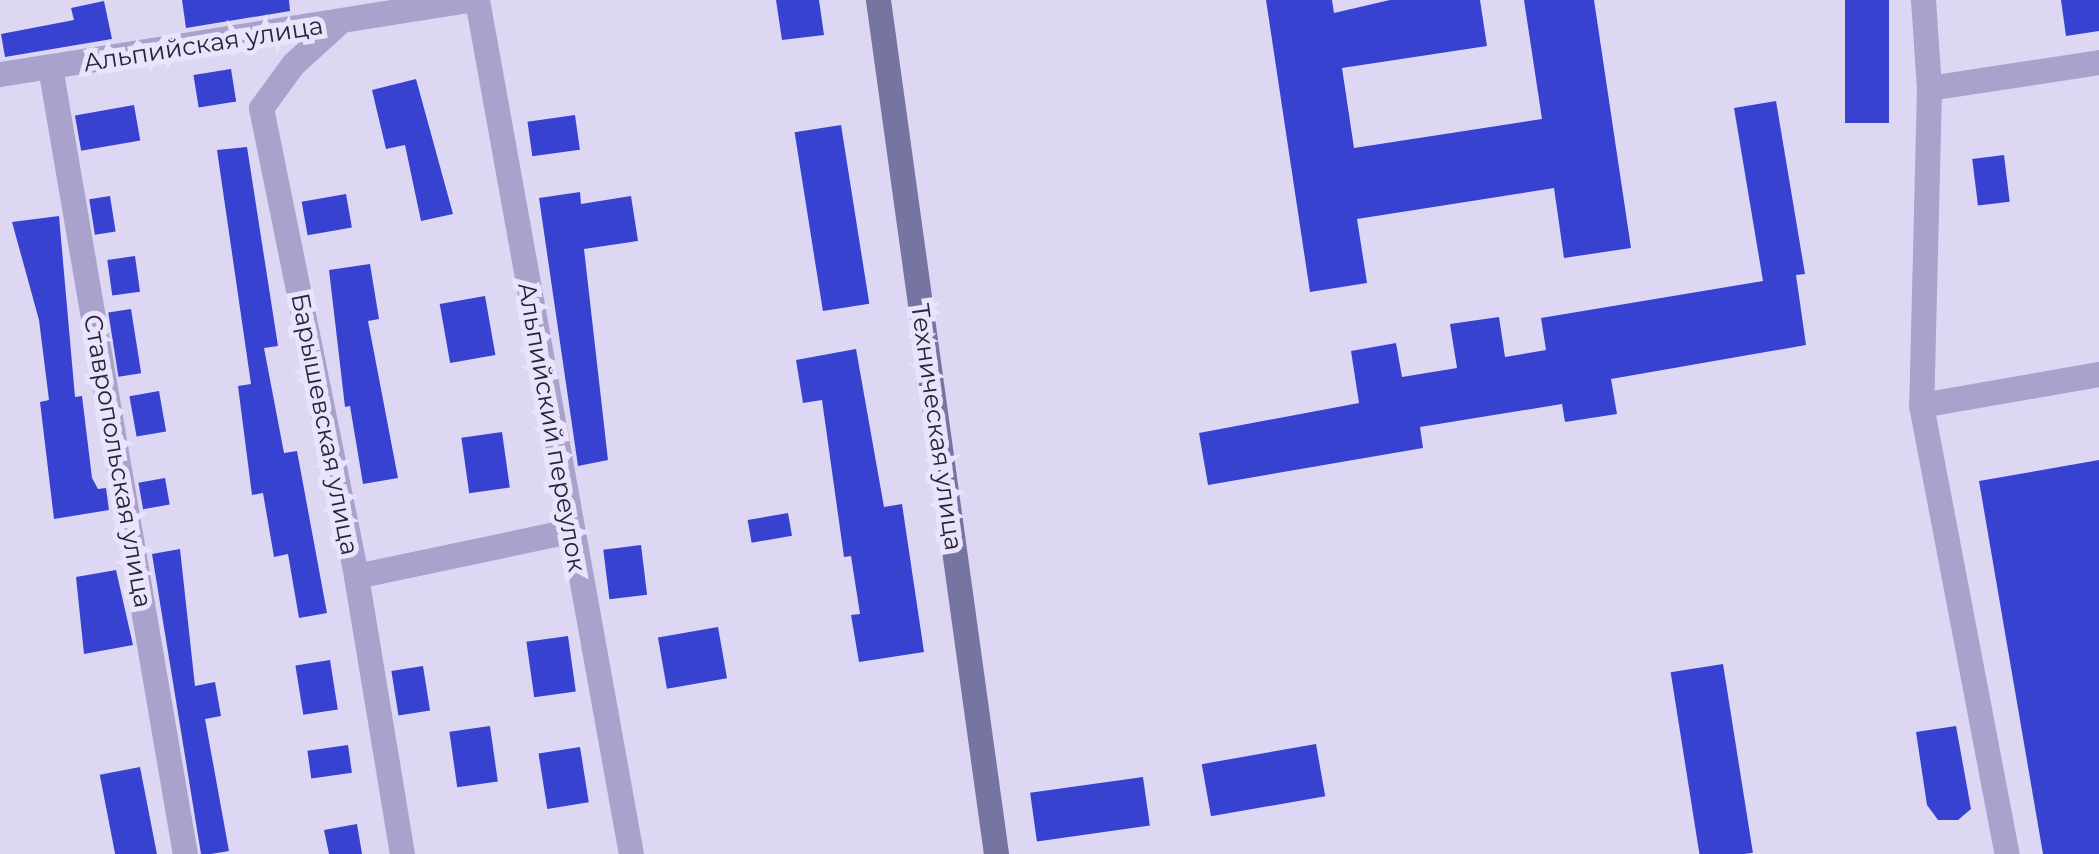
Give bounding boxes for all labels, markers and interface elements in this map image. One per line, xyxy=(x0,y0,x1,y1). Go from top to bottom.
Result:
street label: Альпийская улица xyxy=(81,10,325,78)
street label: Альпийский переулок xyxy=(512,280,592,574)
street label: Барышевская улица xyxy=(285,291,365,557)
street label: Техническая улица xyxy=(905,302,969,552)
street label: Ставропольская улица xyxy=(77,312,159,610)

